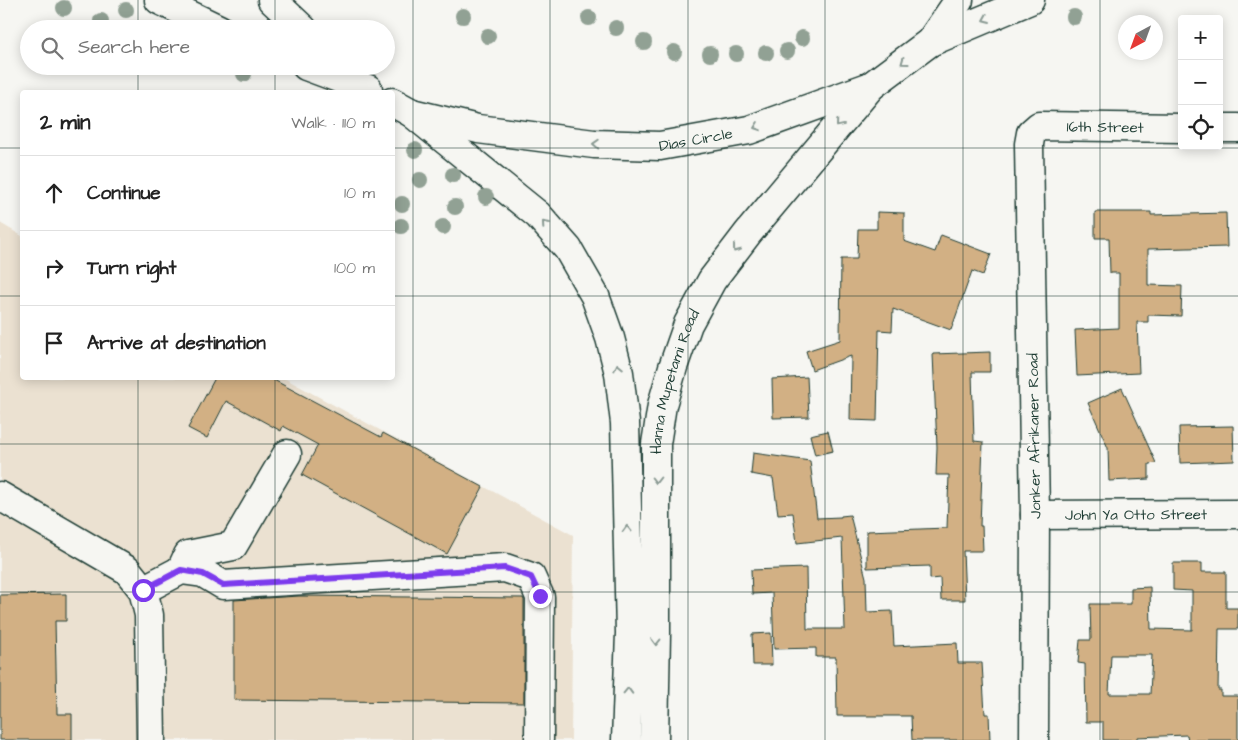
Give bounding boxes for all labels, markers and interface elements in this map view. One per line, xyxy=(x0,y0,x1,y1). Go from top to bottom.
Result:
one-way arrow xyxy=(982,13,990,23)
north arrow xyxy=(1118,15,1163,60)
map controls xyxy=(1178,15,1223,150)
button: + xyxy=(1178,15,1223,60)
search box xyxy=(20,20,395,75)
icon: search xyxy=(38,34,66,62)
text: Search here xyxy=(78,34,190,61)
one-way arrow xyxy=(901,56,910,64)
button: − xyxy=(1178,60,1223,105)
button: locate xyxy=(1178,105,1223,150)
text: 2 min xyxy=(40,108,90,137)
text: Walk · 110 m xyxy=(291,112,375,134)
street label: 16th Street xyxy=(1066,116,1144,138)
one-way arrow xyxy=(836,118,845,127)
one-way arrow xyxy=(753,121,762,131)
street label: Dias Circle xyxy=(657,123,734,157)
one-way arrow xyxy=(592,139,600,150)
icon: ahead xyxy=(40,179,68,207)
text: Continue xyxy=(87,180,161,207)
text: 10 m xyxy=(344,182,375,204)
one-way arrow xyxy=(542,220,551,229)
one-way arrow xyxy=(733,243,742,253)
icon: right xyxy=(40,254,68,282)
text: Turn right xyxy=(87,255,176,282)
text: 100 m xyxy=(334,257,375,279)
street label: Hanna Mupetami Road xyxy=(646,305,705,454)
icon: arrive xyxy=(40,329,68,357)
text: Arrive at destination xyxy=(87,330,266,357)
street label: Jonker Afrikaner Road xyxy=(1023,353,1046,519)
one-way arrow xyxy=(613,362,624,371)
one-way arrow xyxy=(651,476,661,484)
street label: John Ya Otto Street xyxy=(1065,504,1207,526)
one-way arrow xyxy=(621,525,632,533)
route start xyxy=(132,579,155,602)
route end xyxy=(529,585,552,608)
one-way arrow xyxy=(651,639,661,647)
one-way arrow xyxy=(623,687,633,695)

